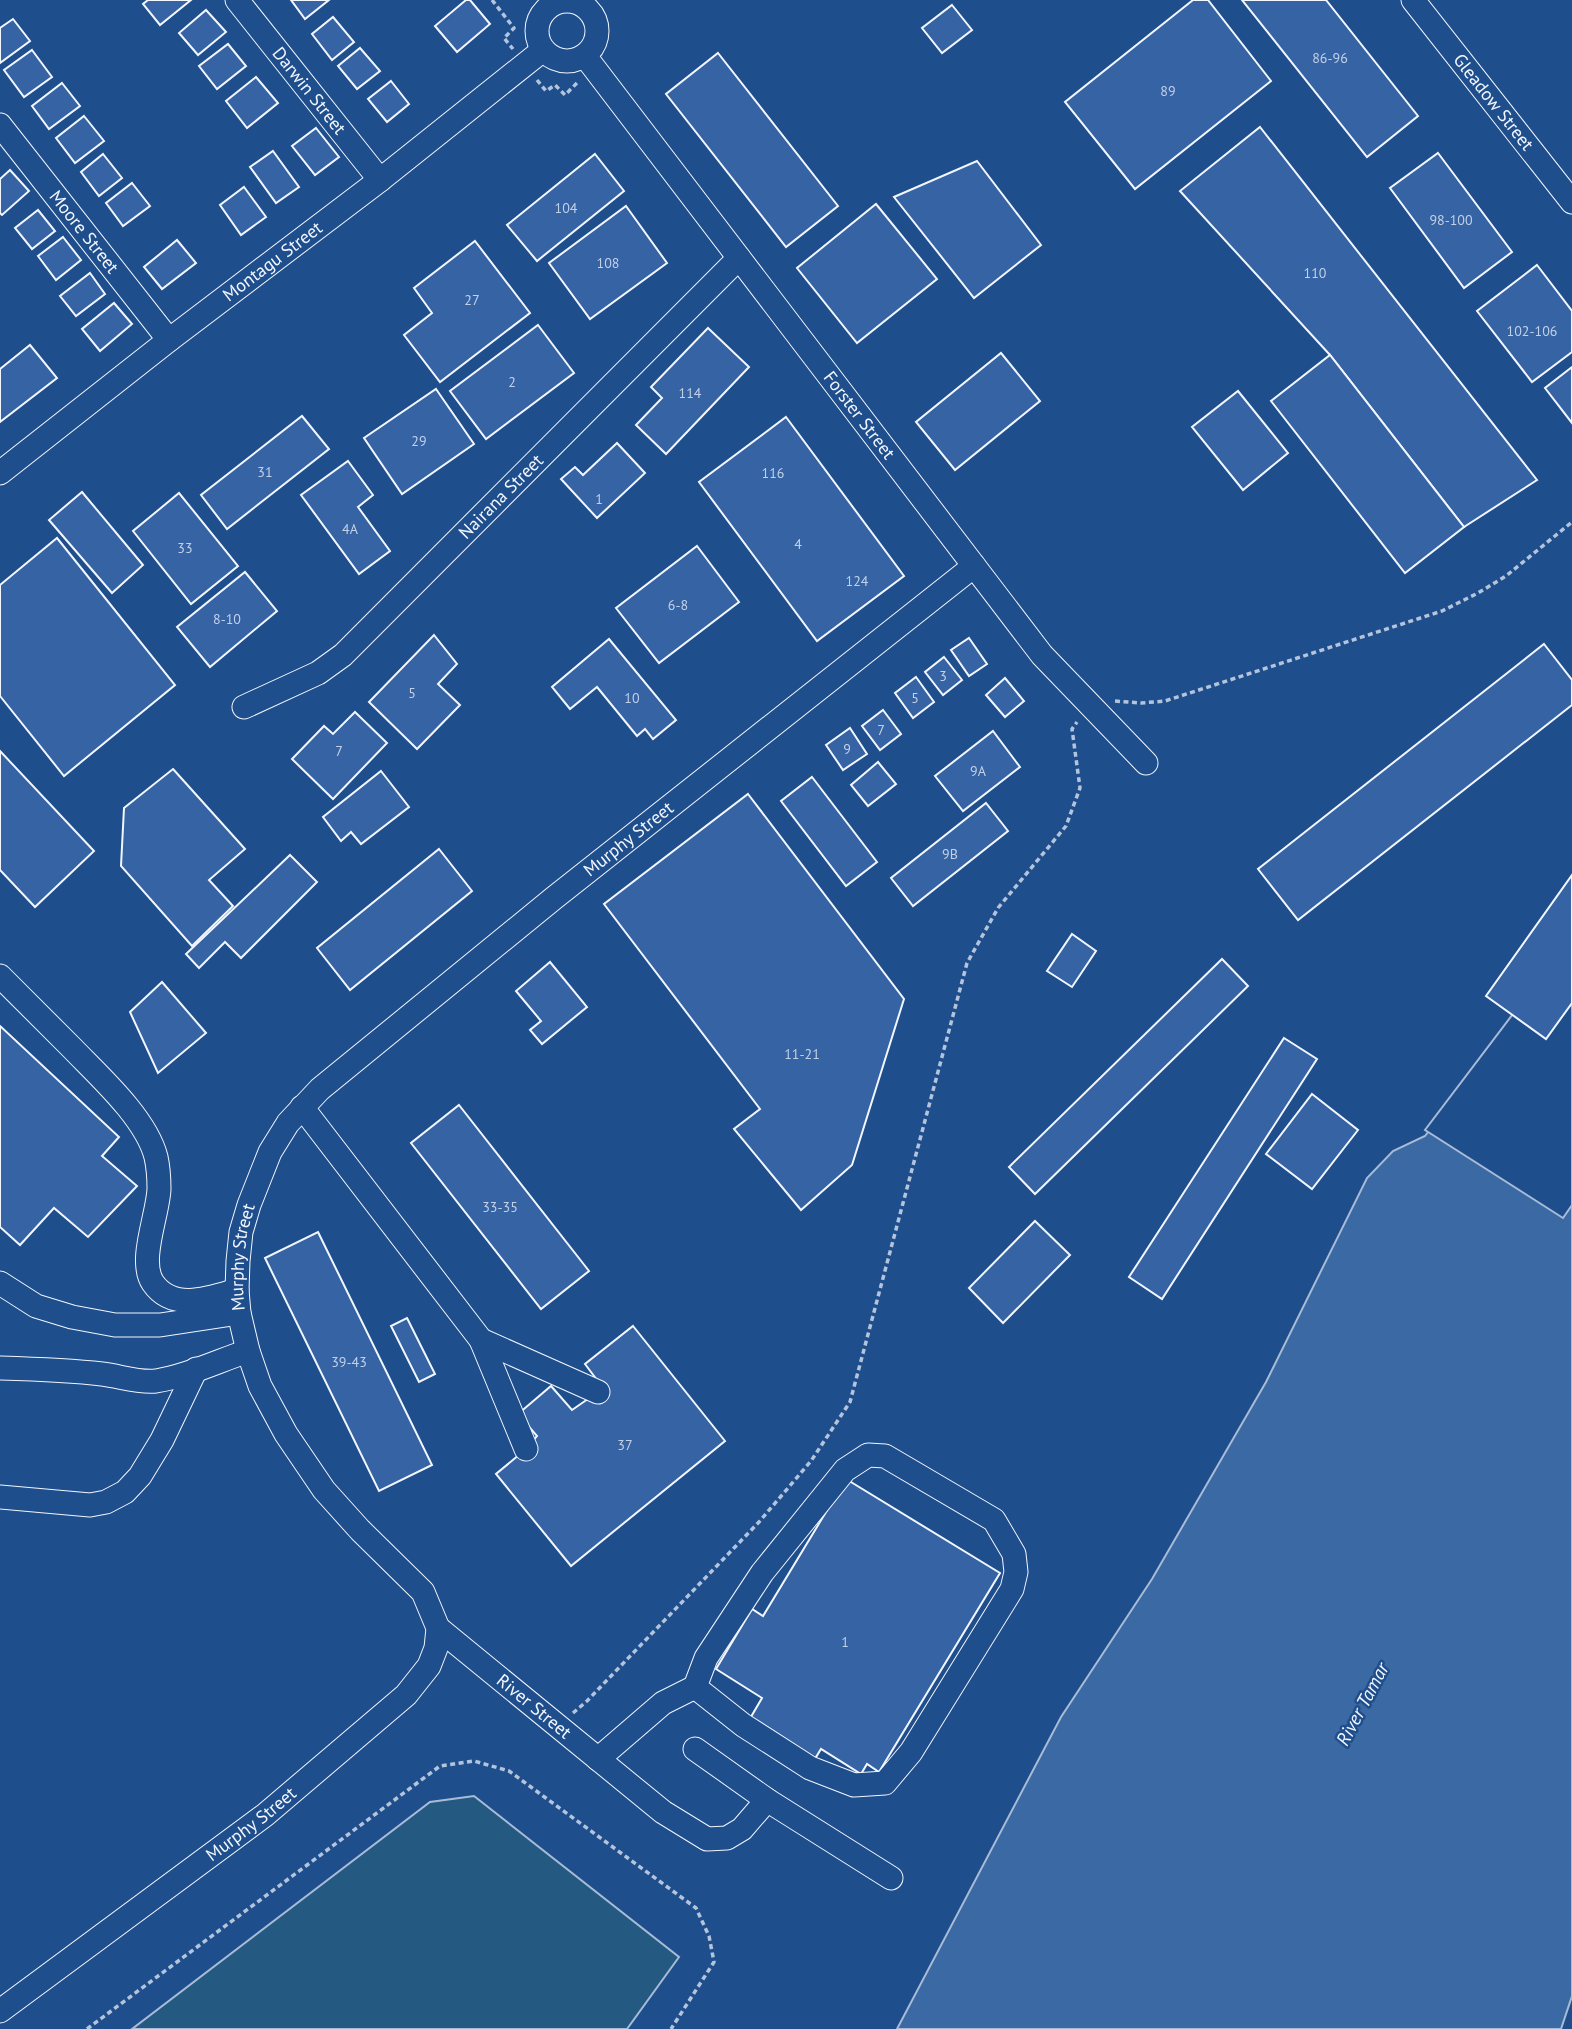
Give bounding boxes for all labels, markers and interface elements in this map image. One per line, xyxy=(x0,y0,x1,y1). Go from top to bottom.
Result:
street label: Darwin Street xyxy=(268,42,351,139)
house number: 86-96 xyxy=(1312,49,1348,67)
street label: Gleadow Street xyxy=(1449,49,1539,155)
house number: 89 xyxy=(1160,82,1176,100)
street label: Moore Street xyxy=(45,185,124,278)
house number: 104 xyxy=(555,199,578,217)
house number: 98-100 xyxy=(1429,211,1473,229)
street label: Montagu Street xyxy=(218,216,327,306)
house number: 108 xyxy=(597,254,619,272)
house number: 110 xyxy=(1304,264,1327,282)
house number: 27 xyxy=(464,291,480,309)
house number: 102-106 xyxy=(1507,322,1557,340)
street label: Forster Street xyxy=(819,366,900,464)
house number: 2 xyxy=(508,373,516,391)
house number: 114 xyxy=(679,384,702,402)
house number: 29 xyxy=(411,432,427,450)
street label: Nairana Street xyxy=(453,449,548,543)
house number: 31 xyxy=(257,463,273,481)
house number: 116 xyxy=(762,464,784,482)
house number: 1 xyxy=(595,490,603,508)
house number: 4A xyxy=(342,520,359,538)
house number: 4 xyxy=(794,535,802,553)
house number: 33 xyxy=(177,539,193,557)
house number: 124 xyxy=(846,572,869,590)
house number: 6-8 xyxy=(668,596,688,614)
house number: 8-10 xyxy=(213,610,241,628)
house number: 3 xyxy=(939,667,947,685)
house number: 5 xyxy=(408,684,416,702)
house number: 10 xyxy=(624,689,640,707)
house number: 5 xyxy=(911,689,919,707)
house number: 7 xyxy=(877,721,885,739)
house number: 9 xyxy=(843,740,851,758)
house number: 7 xyxy=(335,742,343,760)
house number: 9A xyxy=(970,762,987,780)
street label: Murphy Street xyxy=(579,796,678,881)
house number: 9B xyxy=(942,845,958,863)
house number: 11-21 xyxy=(784,1045,820,1063)
house number: 33-35 xyxy=(482,1198,518,1216)
street label: Murphy Street xyxy=(225,1201,260,1312)
house number: 39-43 xyxy=(331,1353,367,1371)
house number: 37 xyxy=(617,1436,633,1454)
house number: 1 xyxy=(841,1633,849,1651)
water label: River Tamar xyxy=(1330,1657,1395,1749)
street label: River Street xyxy=(492,1669,576,1744)
street label: Murphy Street xyxy=(201,1782,301,1866)

